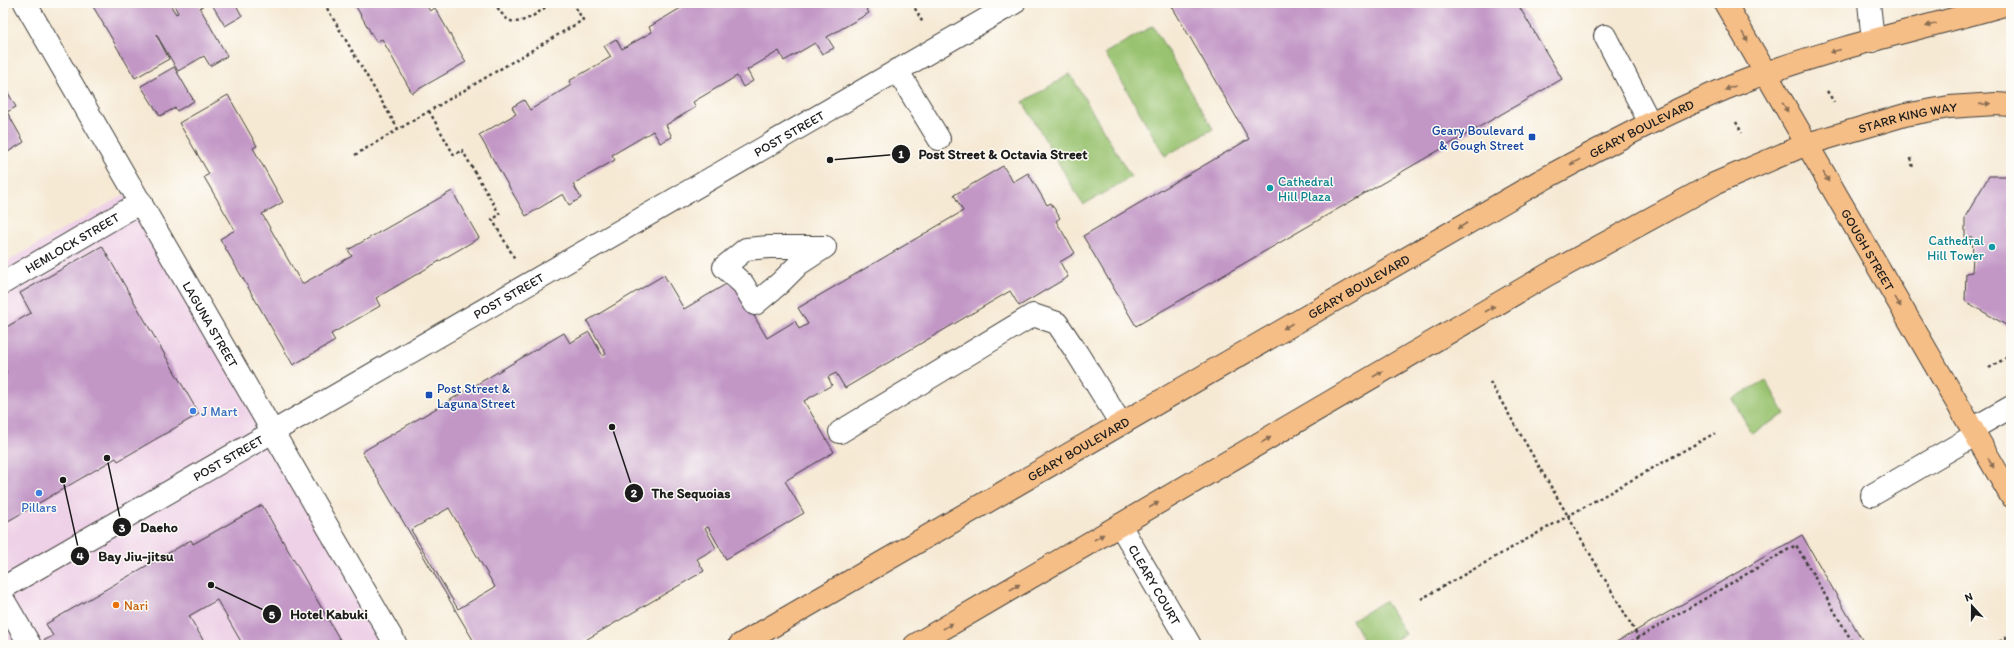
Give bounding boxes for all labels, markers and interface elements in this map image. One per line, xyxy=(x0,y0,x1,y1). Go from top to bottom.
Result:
one-way arrow xyxy=(1925,23,1937,29)
one-way arrow xyxy=(1741,31,1748,43)
one-way arrow xyxy=(1829,48,1841,54)
one-way arrow xyxy=(1723,85,1735,91)
street label: GEARY BOULEVARD xyxy=(1587,96,1696,161)
street label: STARR KING WAY xyxy=(1857,99,1958,136)
one-way arrow xyxy=(1782,101,1789,113)
one-way arrow xyxy=(1979,101,1991,108)
street label: POST STREET xyxy=(751,107,828,160)
place label: Geary Boulevard & Gough Street xyxy=(1432,123,1524,153)
marker: Geary Boulevard & Gough Street xyxy=(1527,132,1537,142)
callout: Post Street & Octavia Street xyxy=(891,141,1095,167)
text: Post Street & Octavia Street xyxy=(919,146,1088,163)
text: 1 xyxy=(898,147,904,161)
one-way arrow xyxy=(1569,159,1580,165)
one-way arrow xyxy=(1823,171,1830,183)
place label: Cathedral Hill Plaza xyxy=(1278,174,1334,204)
marker: Cathedral Hill Plaza xyxy=(1265,183,1275,193)
street label: GOUGH STREET xyxy=(1838,206,1898,294)
street label: HEMLOCK STREET xyxy=(23,209,123,276)
one-way arrow xyxy=(1456,223,1468,230)
place label: Cathedral Hill Tower xyxy=(1927,233,1985,263)
marker: Cathedral Hill Tower xyxy=(1987,242,1997,252)
street label: GEARY BOULEVARD xyxy=(1305,251,1412,322)
street label: POST STREET xyxy=(471,269,547,322)
street label: LAGUNA STREET xyxy=(179,279,241,371)
one-way arrow xyxy=(1895,296,1902,308)
one-way arrow xyxy=(1484,305,1496,312)
one-way arrow xyxy=(1283,323,1294,330)
one-way arrow xyxy=(1372,371,1384,378)
place label: Post Street & Laguna Street xyxy=(437,381,515,411)
marker: Post Street & Laguna Street xyxy=(424,390,434,400)
place label: J Mart xyxy=(201,404,238,419)
marker: J Mart xyxy=(188,406,198,416)
street label: GEARY BOULEVARD xyxy=(1025,414,1132,485)
street label: POST STREET xyxy=(190,432,267,484)
one-way arrow xyxy=(1260,436,1272,443)
one-way arrow xyxy=(1988,457,1995,469)
callout: The Sequoias xyxy=(624,480,739,506)
text: The Sequoias xyxy=(651,485,731,502)
text: 2 xyxy=(631,486,638,500)
marker: Pillars xyxy=(34,488,44,498)
place label: Pillars xyxy=(21,500,57,515)
one-way arrow xyxy=(1148,502,1160,509)
callout: Daeho xyxy=(112,514,186,540)
text: Daeho xyxy=(140,519,178,536)
text: 3 xyxy=(119,521,126,535)
one-way arrow xyxy=(1093,534,1105,541)
street label: CLEARY COURT xyxy=(1125,542,1184,628)
callout: Bay Jiu-jitsu xyxy=(70,543,182,569)
text: Bay Jiu-jitsu xyxy=(98,548,174,565)
text: 4 xyxy=(76,549,84,563)
one-way arrow xyxy=(1009,583,1021,590)
north arrow xyxy=(1952,586,1992,626)
text: N xyxy=(1963,590,1974,605)
place label: Nari xyxy=(124,598,148,613)
marker: Nari xyxy=(111,600,121,610)
callout: Hotel Kabuki xyxy=(262,601,375,627)
text: Hotel Kabuki xyxy=(290,606,368,623)
text: 5 xyxy=(269,608,276,622)
one-way arrow xyxy=(942,622,954,629)

